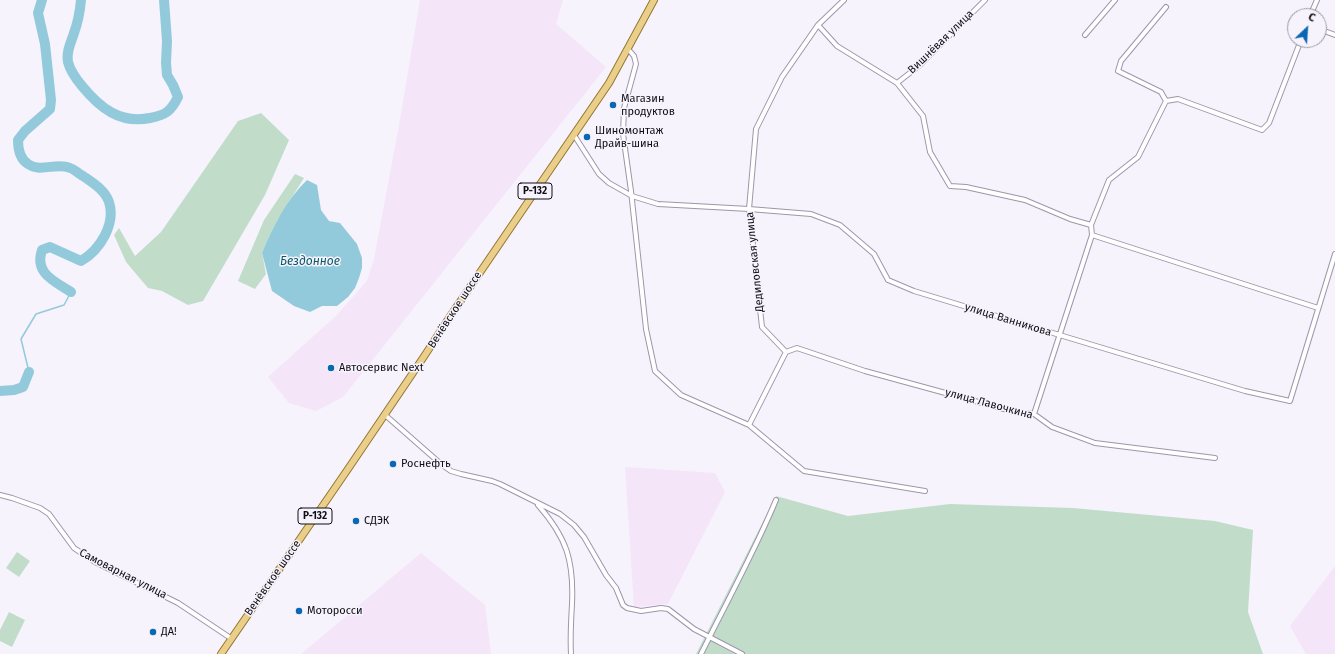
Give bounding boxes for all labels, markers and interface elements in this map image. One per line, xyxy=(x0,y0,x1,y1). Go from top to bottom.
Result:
street label: Вишнёвая улица xyxy=(905,7,977,77)
north arrow xyxy=(1287,8,1327,48)
text: С xyxy=(1306,10,1317,25)
place label: Магазин продуктов xyxy=(621,92,675,118)
marker: Магазин продуктов xyxy=(608,100,618,110)
place label: Шиномонтаж Драйв-шина xyxy=(595,124,663,150)
marker: Шиномонтаж Драйв-шина xyxy=(582,132,592,142)
road number: Р-132 xyxy=(518,183,552,199)
street label: Дедиловская улица xyxy=(743,211,767,313)
water label: Бездонное xyxy=(280,255,340,269)
street label: Венёвское шоссе xyxy=(425,269,485,351)
street label: улица Ванникова xyxy=(963,301,1053,339)
place label: Автосервис Next xyxy=(339,361,424,375)
marker: Автосервис Next xyxy=(326,363,336,373)
street label: улица Лавочкина xyxy=(944,386,1034,422)
place label: Роснефть xyxy=(401,457,451,471)
marker: Роснефть xyxy=(388,459,398,469)
road number: Р-132 xyxy=(298,508,332,524)
place label: СДЭК xyxy=(364,514,389,528)
marker: СДЭК xyxy=(351,516,361,526)
street label: Венёвское шоссе xyxy=(242,538,304,618)
street label: Самоварная улица xyxy=(77,546,169,602)
place label: Моторосси xyxy=(307,604,363,618)
marker: Моторосси xyxy=(294,606,304,616)
place label: ДА! xyxy=(161,625,177,639)
marker: ДА! xyxy=(148,627,158,637)

